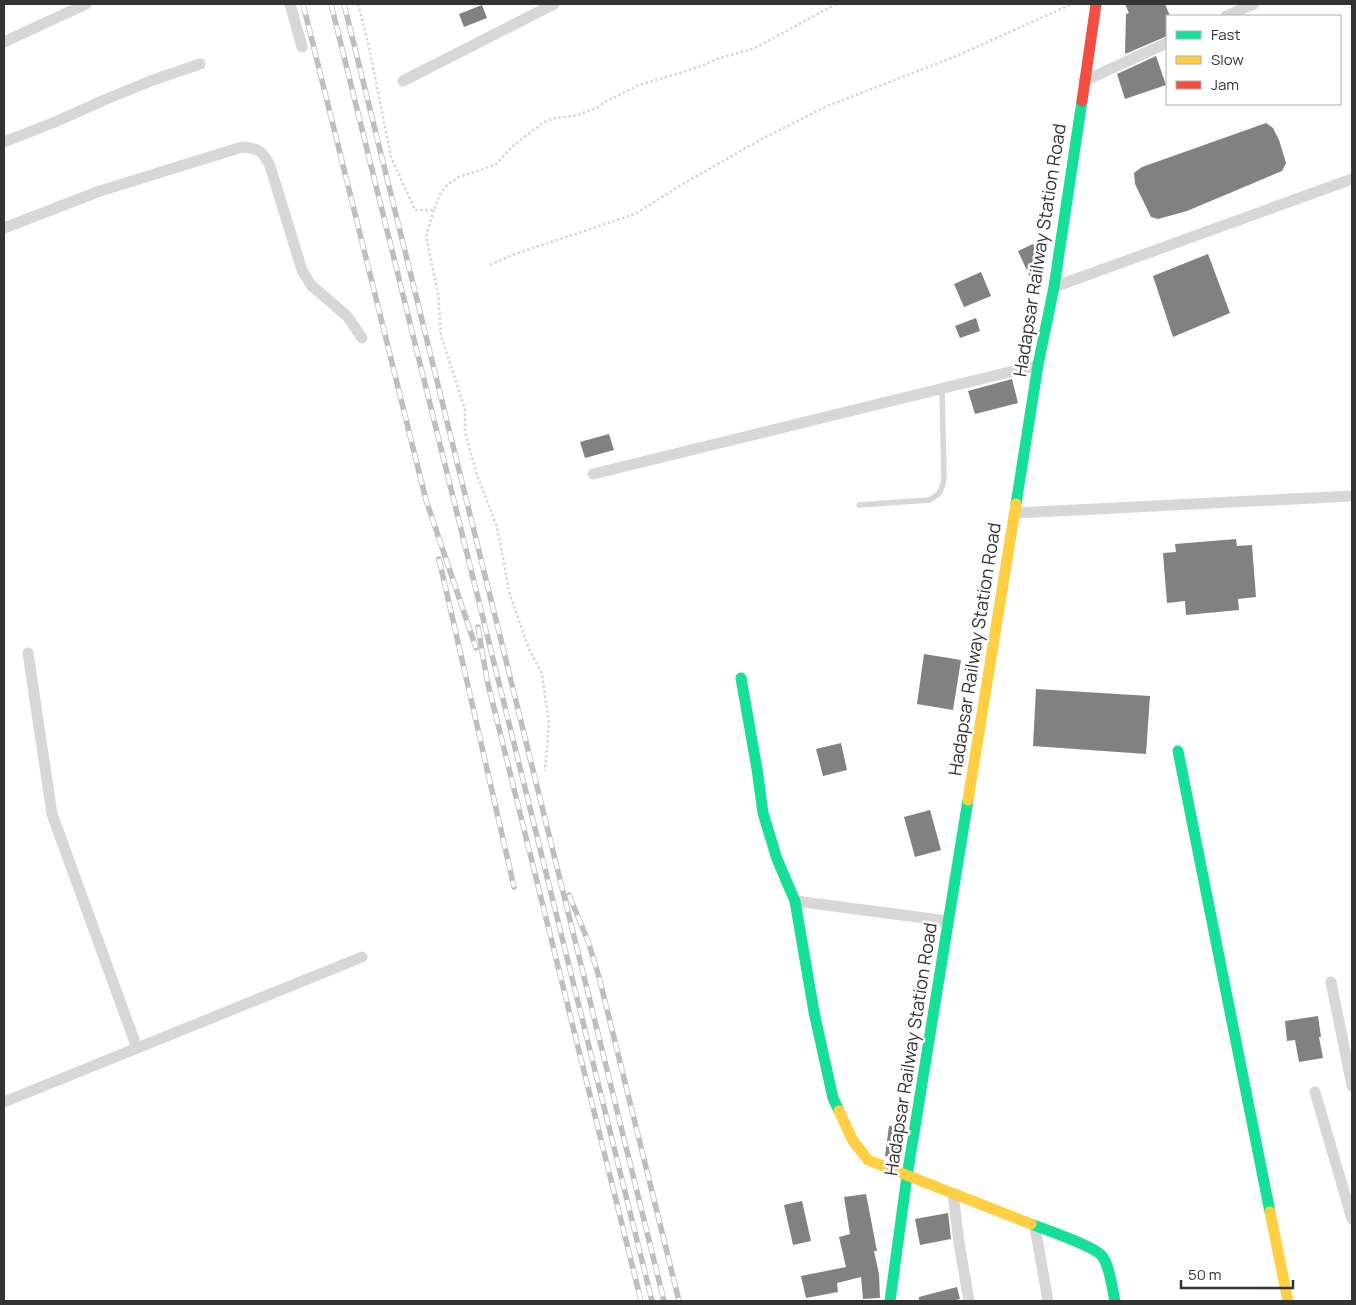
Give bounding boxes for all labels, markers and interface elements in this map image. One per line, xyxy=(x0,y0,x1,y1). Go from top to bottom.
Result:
legend xyxy=(1166,15,1341,105)
text: Fast xyxy=(1211,24,1240,45)
text: Slow xyxy=(1211,49,1244,70)
text: Jam xyxy=(1211,74,1239,95)
street label: Hadapsar Railway Station Road xyxy=(1007,122,1071,378)
street label: Hadapsar Railway Station Road xyxy=(942,521,1006,777)
street label: Hadapsar Railway Station Road xyxy=(878,921,942,1177)
scale bar xyxy=(1181,1258,1294,1290)
text: 50 m xyxy=(1188,1264,1222,1285)

